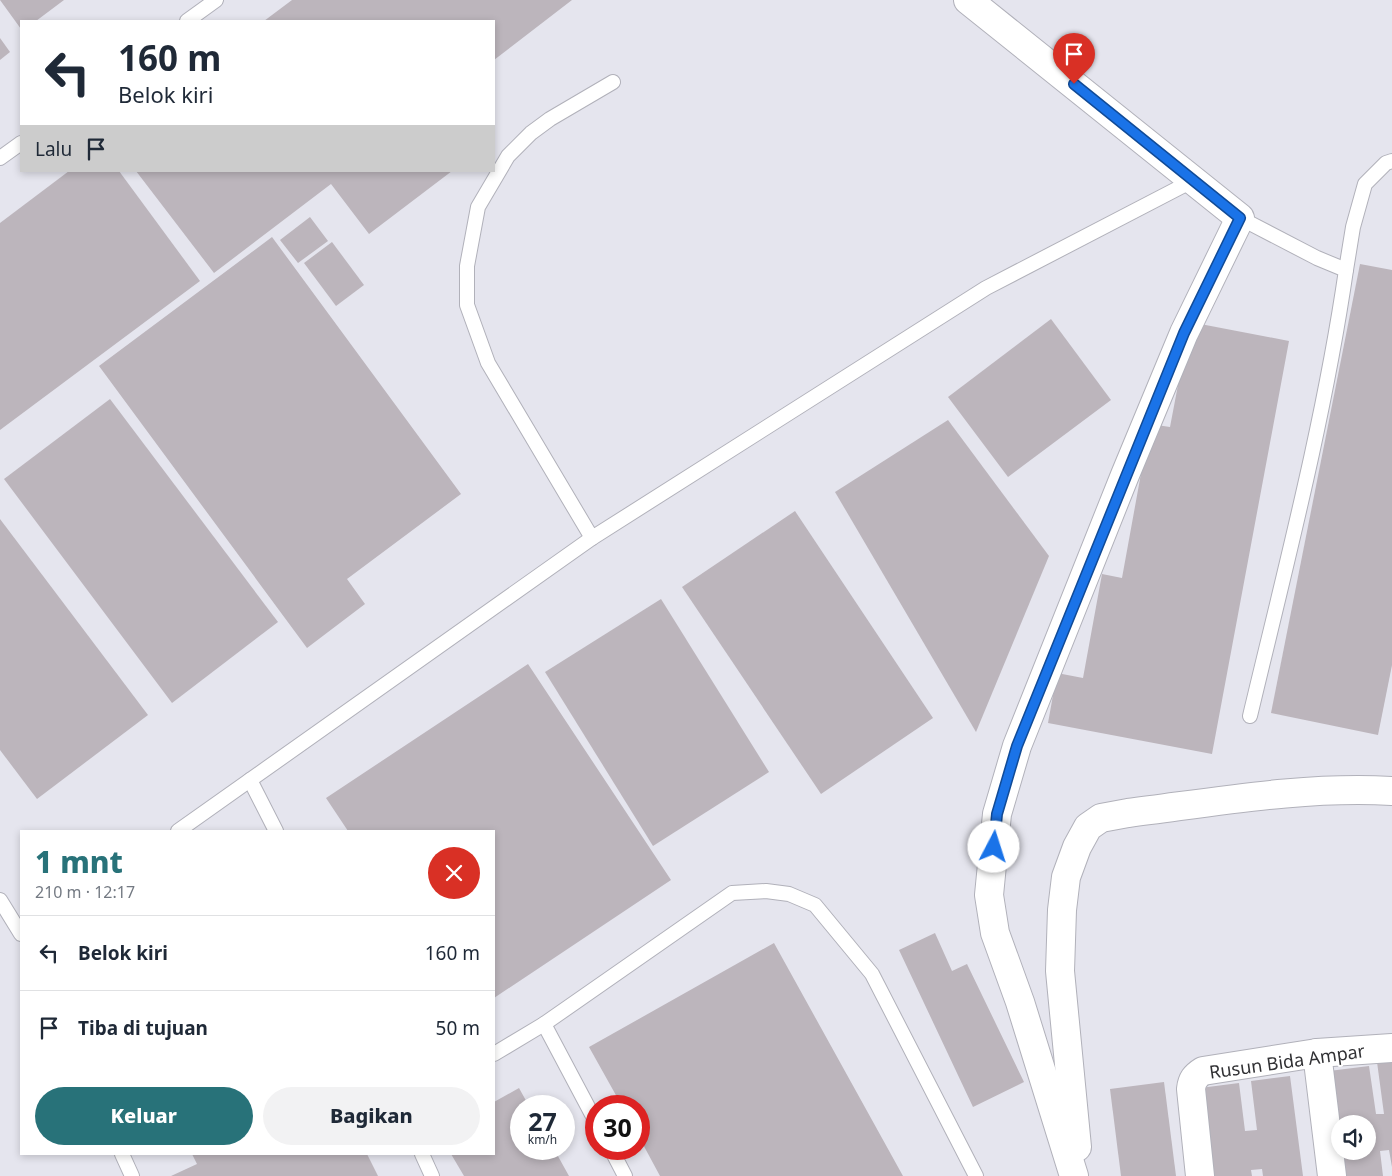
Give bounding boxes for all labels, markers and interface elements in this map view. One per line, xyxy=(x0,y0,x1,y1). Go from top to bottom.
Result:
pin xyxy=(1053,33,1095,84)
text: 160 m xyxy=(118,34,221,81)
icon: left xyxy=(35,40,100,105)
icon: arrive xyxy=(1060,40,1088,68)
text: Belok kiri xyxy=(118,79,213,109)
icon: arrive xyxy=(82,135,110,163)
text: Lalu xyxy=(35,136,72,162)
position arrow xyxy=(967,820,1019,872)
text: 1 mnt xyxy=(35,841,123,882)
button: close xyxy=(428,847,480,899)
text: 210 m · 12:17 xyxy=(35,881,135,903)
icon: left xyxy=(35,939,63,967)
text: Belok kiri xyxy=(78,940,168,966)
text: 160 m xyxy=(425,940,480,966)
icon: arrive xyxy=(35,1014,63,1042)
text: Tiba di tujuan xyxy=(78,1015,208,1041)
text: 50 m xyxy=(436,1015,480,1041)
street label: Rusun Bida Ampar xyxy=(1208,1038,1367,1084)
button: Keluar xyxy=(35,1087,253,1145)
button: Bagikan xyxy=(263,1087,480,1145)
speed limit sign: 30 xyxy=(585,1095,650,1160)
text: 27 xyxy=(528,1104,557,1138)
map controls xyxy=(1331,1115,1376,1160)
button: sound xyxy=(1331,1115,1376,1160)
text: km/h xyxy=(528,1131,557,1148)

